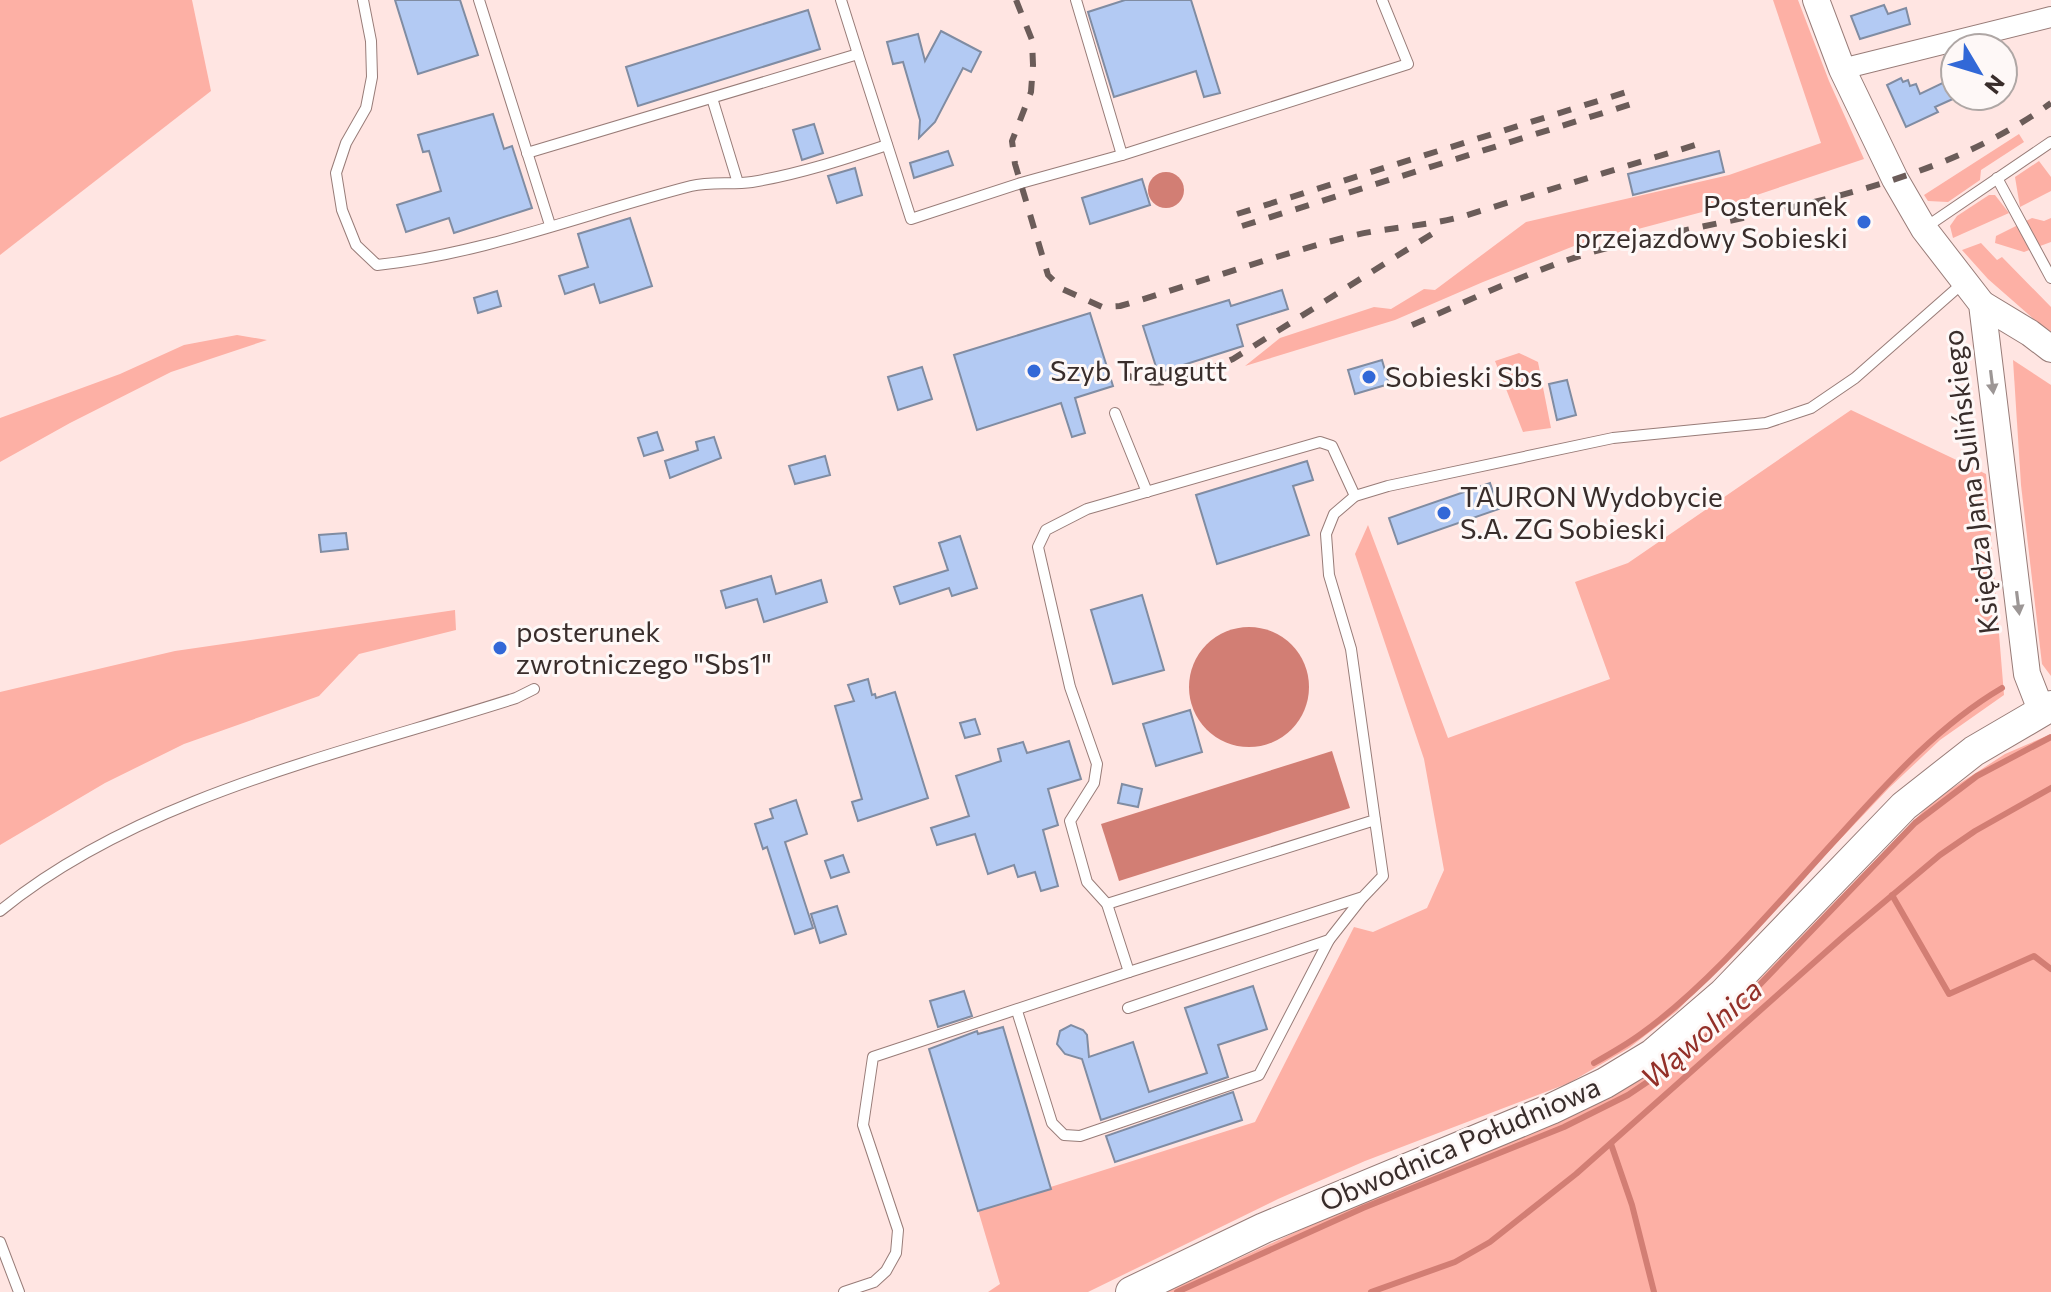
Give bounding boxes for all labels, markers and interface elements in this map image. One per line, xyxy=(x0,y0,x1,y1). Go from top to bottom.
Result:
north arrow xyxy=(1939,32,2019,112)
text: N xyxy=(1979,70,2011,99)
place label: Posterunek przejazdowy Sobieski xyxy=(1574,188,1848,254)
marker: Posterunek przejazdowy Sobieski xyxy=(1855,213,1873,231)
street label: Księdza Jana Sulińskiego xyxy=(1934,328,2006,636)
place label: Szyb Traugutt xyxy=(1050,353,1227,387)
place label: Sobieski Sbs xyxy=(1385,359,1543,393)
marker: Szyb Traugutt xyxy=(1025,362,1043,380)
marker: Sobieski Sbs xyxy=(1360,368,1378,386)
one-way arrow xyxy=(1986,369,1999,394)
place label: TAURON Wydobycie S.A. ZG Sobieski xyxy=(1460,479,1723,545)
marker: TAURON Wydobycie S.A. ZG Sobieski xyxy=(1435,504,1453,522)
one-way arrow xyxy=(2012,591,2025,616)
place label: posterunek zwrotniczego "Sbs1" xyxy=(516,614,772,680)
marker: posterunek zwrotniczego "Sbs1" xyxy=(491,639,509,657)
water label: Wąwolnica xyxy=(1632,969,1769,1095)
street label: Obwodnica Południowa xyxy=(1314,1069,1605,1218)

